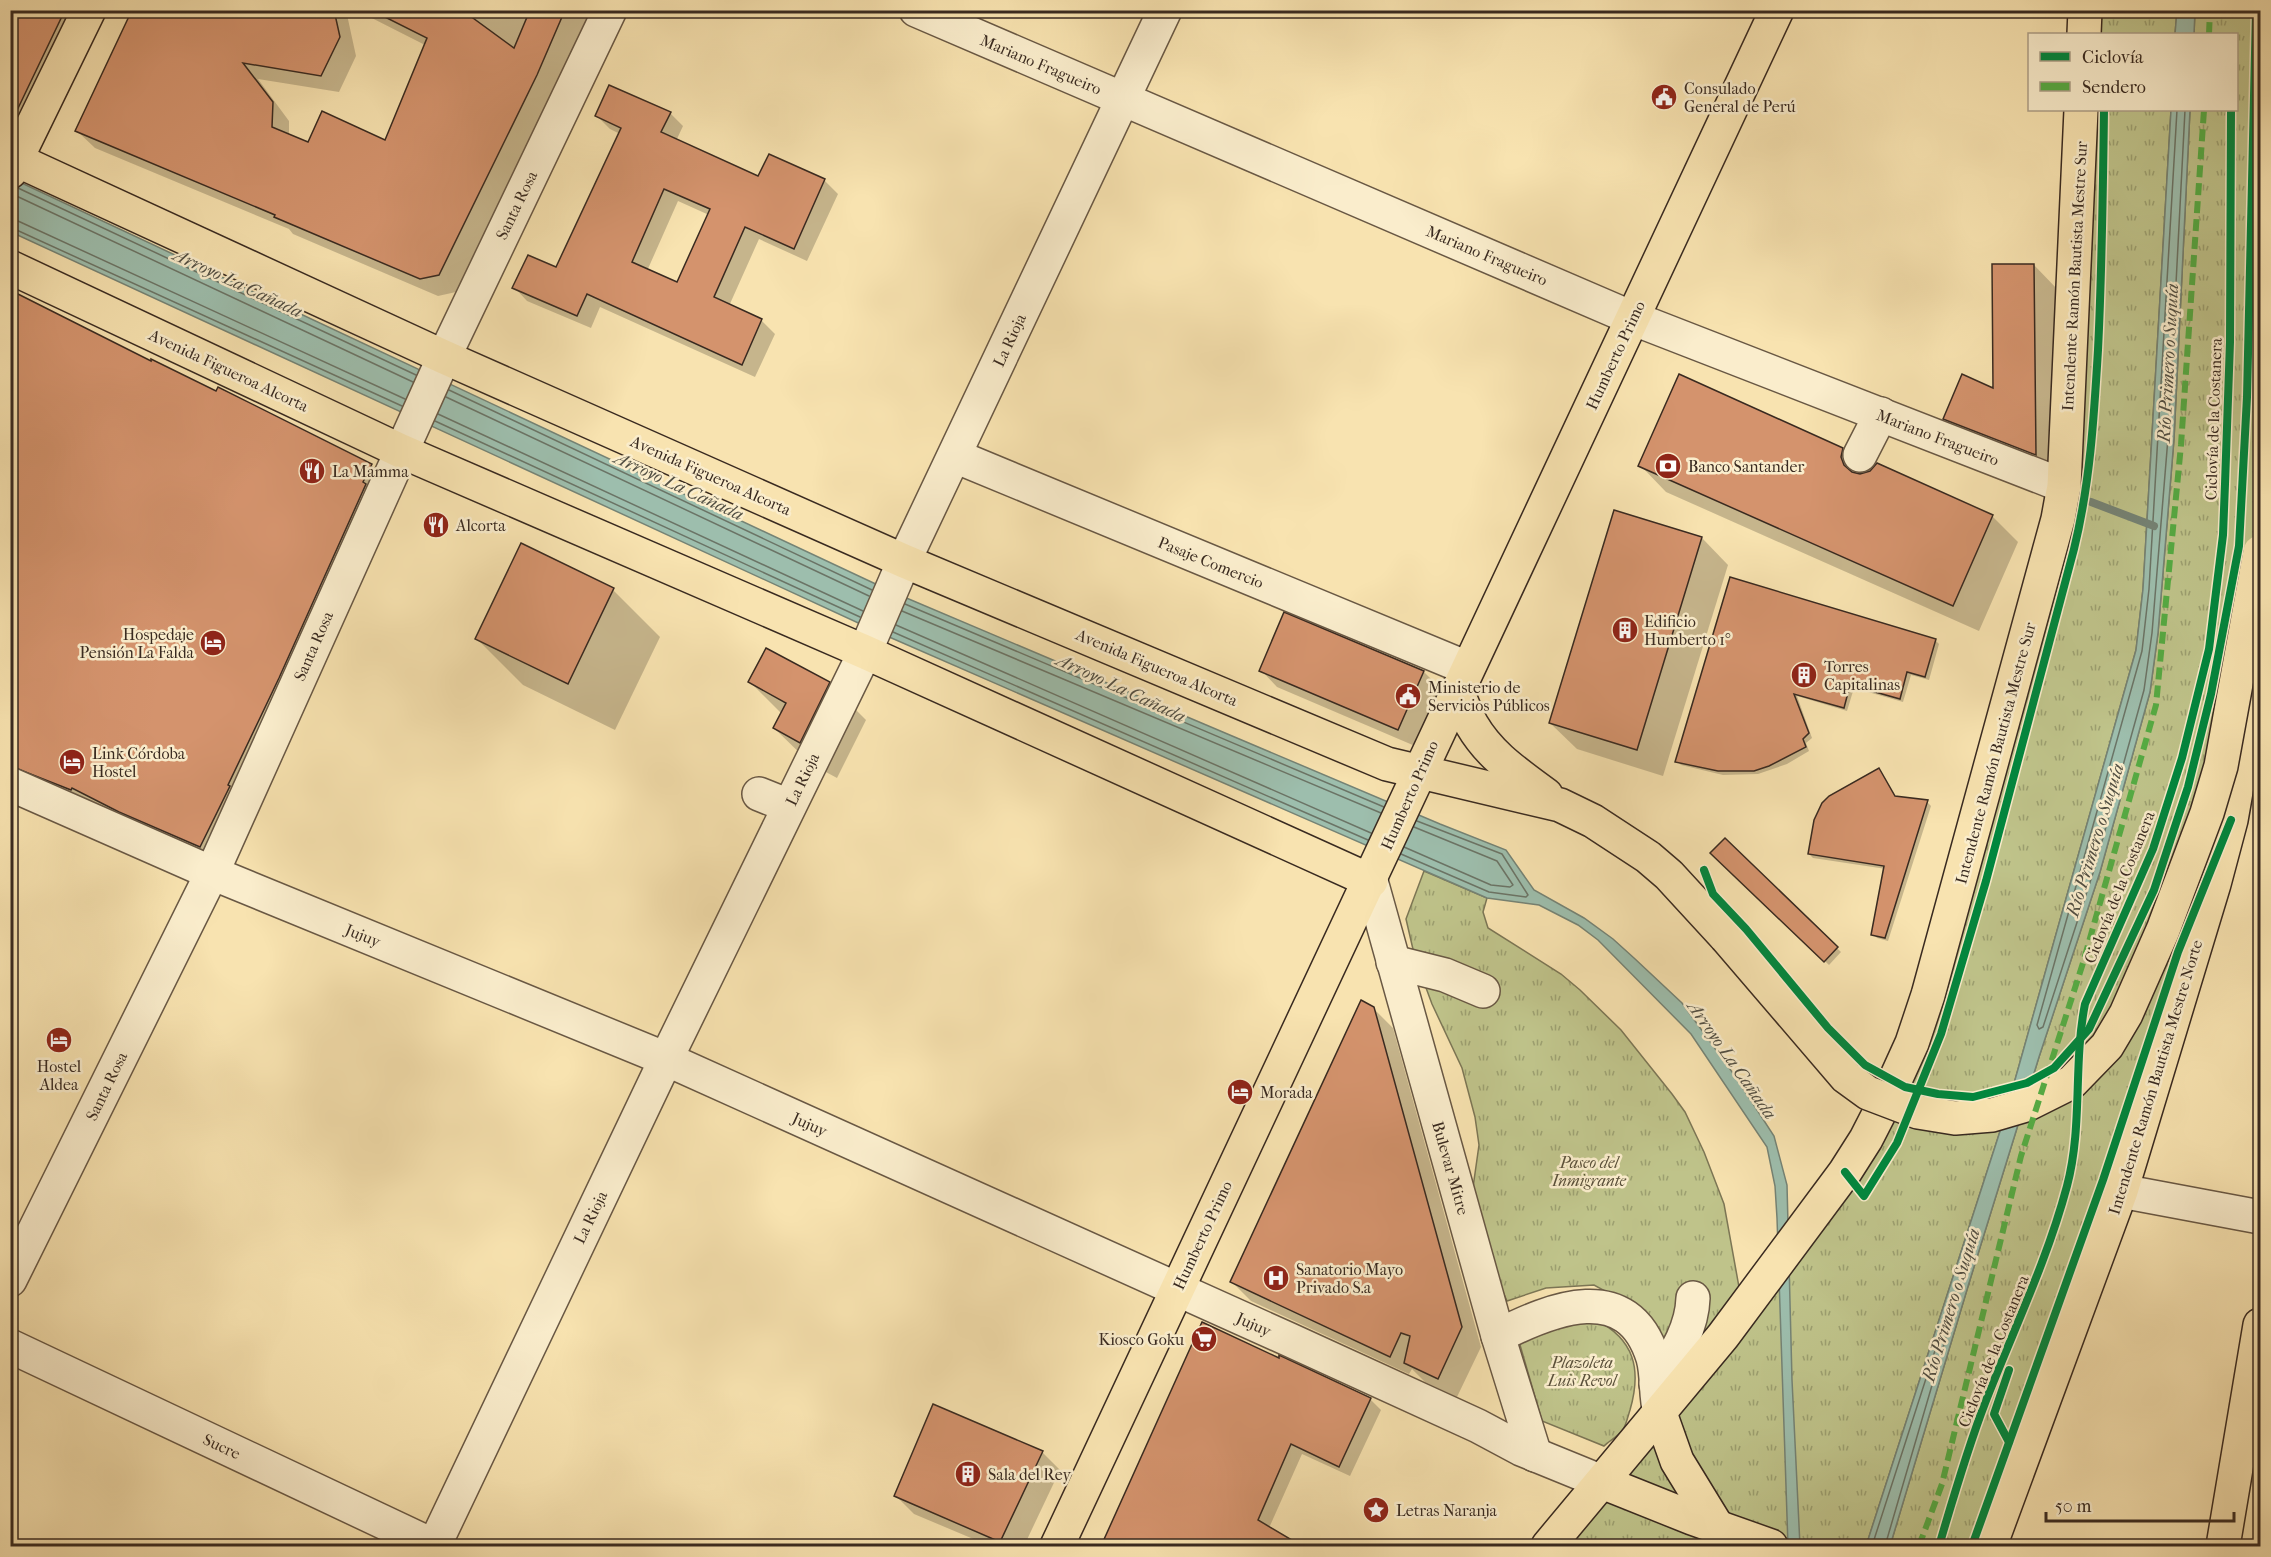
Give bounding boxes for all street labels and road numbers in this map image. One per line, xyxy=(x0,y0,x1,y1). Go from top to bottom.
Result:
street label: Mariano Fragueiro xyxy=(977,30,1104,99)
street label: Intendente Ramón Bautista Mestre Sur xyxy=(2058,140,2091,411)
street label: Santa Rosa xyxy=(492,167,542,243)
street label: Mariano Fragueiro xyxy=(1423,221,1550,290)
street label: Humberto Primo xyxy=(1582,298,1649,413)
street label: La Rioja xyxy=(989,310,1030,370)
street label: Avenida Figueroa Alcorta xyxy=(145,325,312,416)
street label: Ciclovía de la Costanera xyxy=(2201,337,2226,501)
street label: Mariano Fragueiro xyxy=(1874,405,2002,470)
street label: Avenida Figueroa Alcorta xyxy=(627,431,794,520)
street label: Pasaje Comercio xyxy=(1155,533,1266,592)
street label: Santa Rosa xyxy=(290,608,337,684)
street label: Intendente Ramón Bautista Mestre Sur xyxy=(1951,620,2040,886)
street label: Avenida Figueroa Alcorta xyxy=(1072,624,1241,710)
street label: Humberto Primo xyxy=(1377,738,1442,853)
street label: La Rioja xyxy=(782,749,824,809)
street label: Ciclovía de la Costanera xyxy=(2080,808,2159,966)
street label: Jujuy xyxy=(341,919,384,951)
street label: Intendente Ramón Bautista Mestre Norte xyxy=(2105,937,2206,1217)
street label: Santa Rosa xyxy=(82,1048,132,1124)
street label: Jujuy xyxy=(788,1108,831,1141)
street label: Bulevar Mitre xyxy=(1428,1119,1473,1217)
street label: Humberto Primo xyxy=(1169,1178,1236,1293)
street label: La Rioja xyxy=(570,1187,612,1247)
street label: Ciclovía de la Costanera xyxy=(1954,1272,2033,1430)
street label: Jujuy xyxy=(1232,1308,1275,1341)
street label: Sucre xyxy=(200,1430,243,1463)

